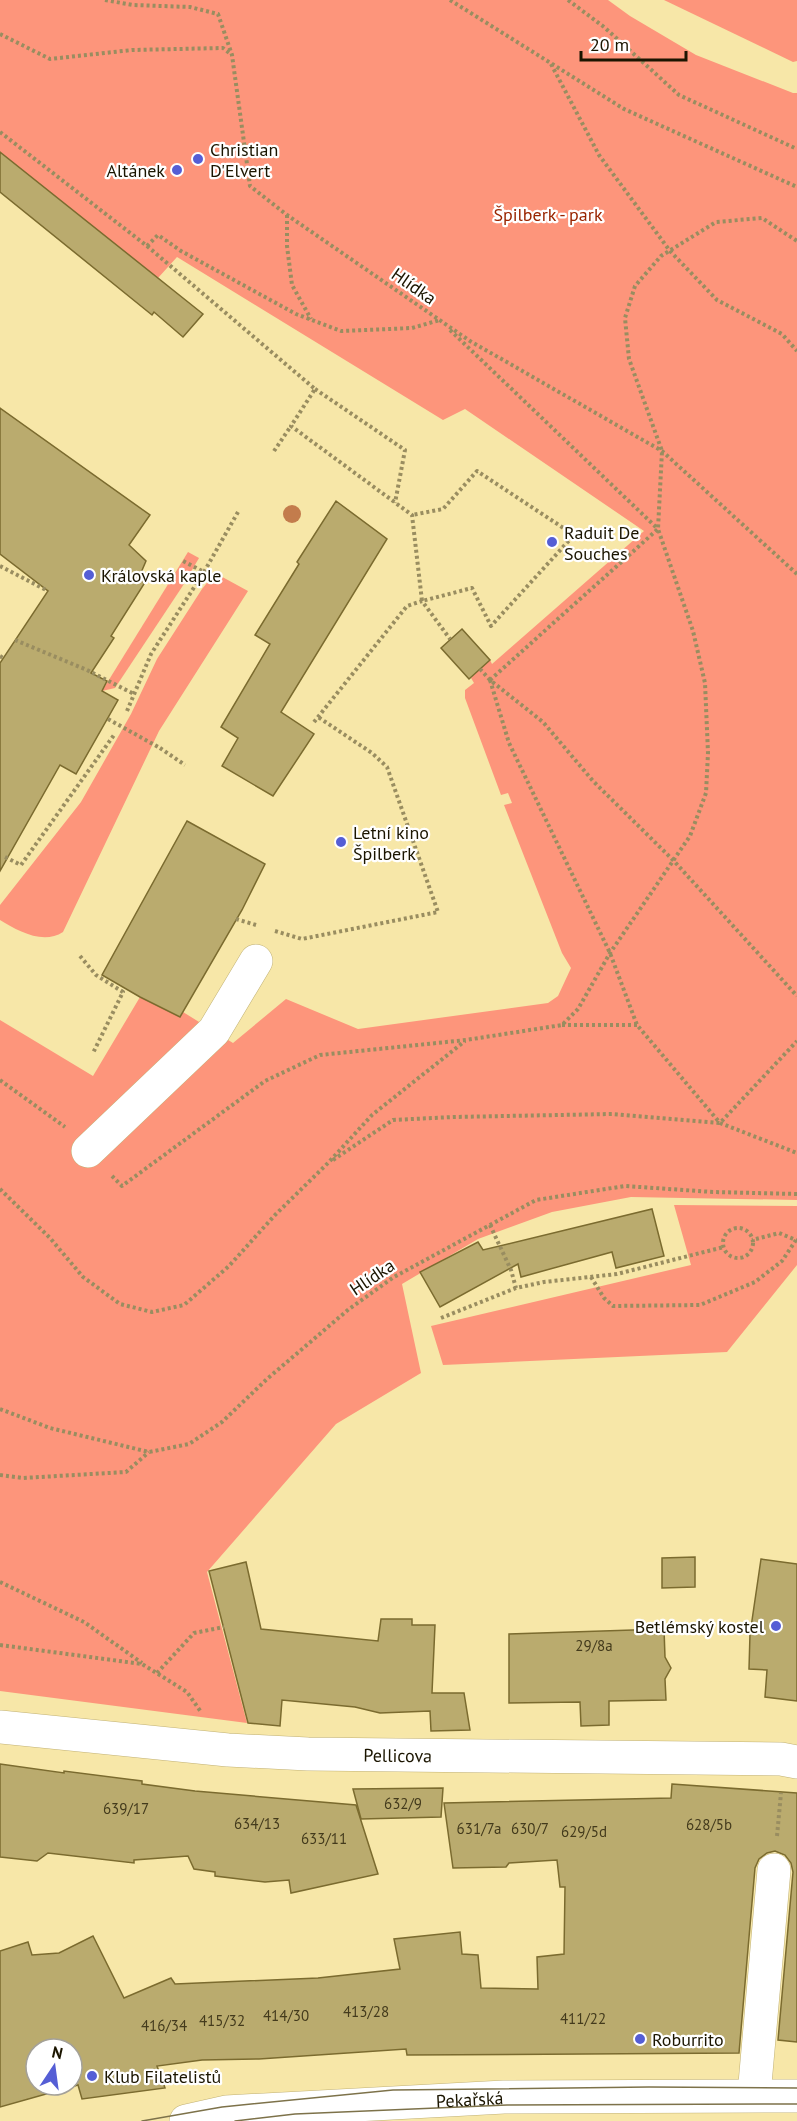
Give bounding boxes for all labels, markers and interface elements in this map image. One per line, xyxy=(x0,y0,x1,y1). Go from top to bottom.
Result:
scale bar xyxy=(581,24,686,62)
text: 20 m xyxy=(590,33,629,56)
place label: Christian D'Elvert xyxy=(210,138,278,182)
marker: Christian D'Elvert xyxy=(191,152,205,166)
place label: Altánek xyxy=(107,159,165,182)
marker: Altánek xyxy=(170,163,184,177)
park label: Špilberk - park xyxy=(493,203,603,226)
street label: Hlídka xyxy=(387,262,441,310)
place label: Raduit De Souches xyxy=(564,521,640,565)
marker: Raduit De Souches xyxy=(545,535,559,549)
place label: Královská kaple xyxy=(101,564,222,587)
marker: Královská kaple xyxy=(82,568,96,582)
place label: Letní kino Špilberk xyxy=(353,821,429,865)
marker: Letní kino Špilberk xyxy=(334,835,348,849)
street label: Hlídka xyxy=(345,1254,399,1300)
place label: Betlémský kostel xyxy=(635,1615,765,1638)
marker: Betlémský kostel xyxy=(769,1619,783,1633)
house number: 29/8a xyxy=(575,1636,613,1655)
street label: Pellicova xyxy=(363,1743,432,1767)
house number: 632/9 xyxy=(384,1794,422,1813)
house number: 639/17 xyxy=(103,1799,149,1818)
house number: 634/13 xyxy=(234,1814,280,1833)
house number: 628/5b xyxy=(686,1815,732,1834)
house number: 631/7a xyxy=(457,1819,501,1838)
house number: 630/7 xyxy=(511,1819,549,1838)
house number: 629/5d xyxy=(561,1822,607,1841)
house number: 633/11 xyxy=(301,1829,347,1848)
house number: 413/28 xyxy=(343,2002,389,2021)
house number: 414/30 xyxy=(263,2006,309,2025)
house number: 411/22 xyxy=(560,2009,606,2028)
house number: 415/32 xyxy=(199,2011,245,2030)
house number: 416/34 xyxy=(141,2016,187,2035)
place label: Roburrito xyxy=(652,2028,724,2051)
marker: Roburrito xyxy=(633,2032,647,2046)
north arrow xyxy=(24,2037,84,2097)
text: N xyxy=(50,2041,65,2063)
place label: Klub Filatelistů xyxy=(104,2065,221,2088)
marker: Klub Filatelistů xyxy=(85,2069,99,2083)
street label: Pekařská xyxy=(435,2086,504,2112)

